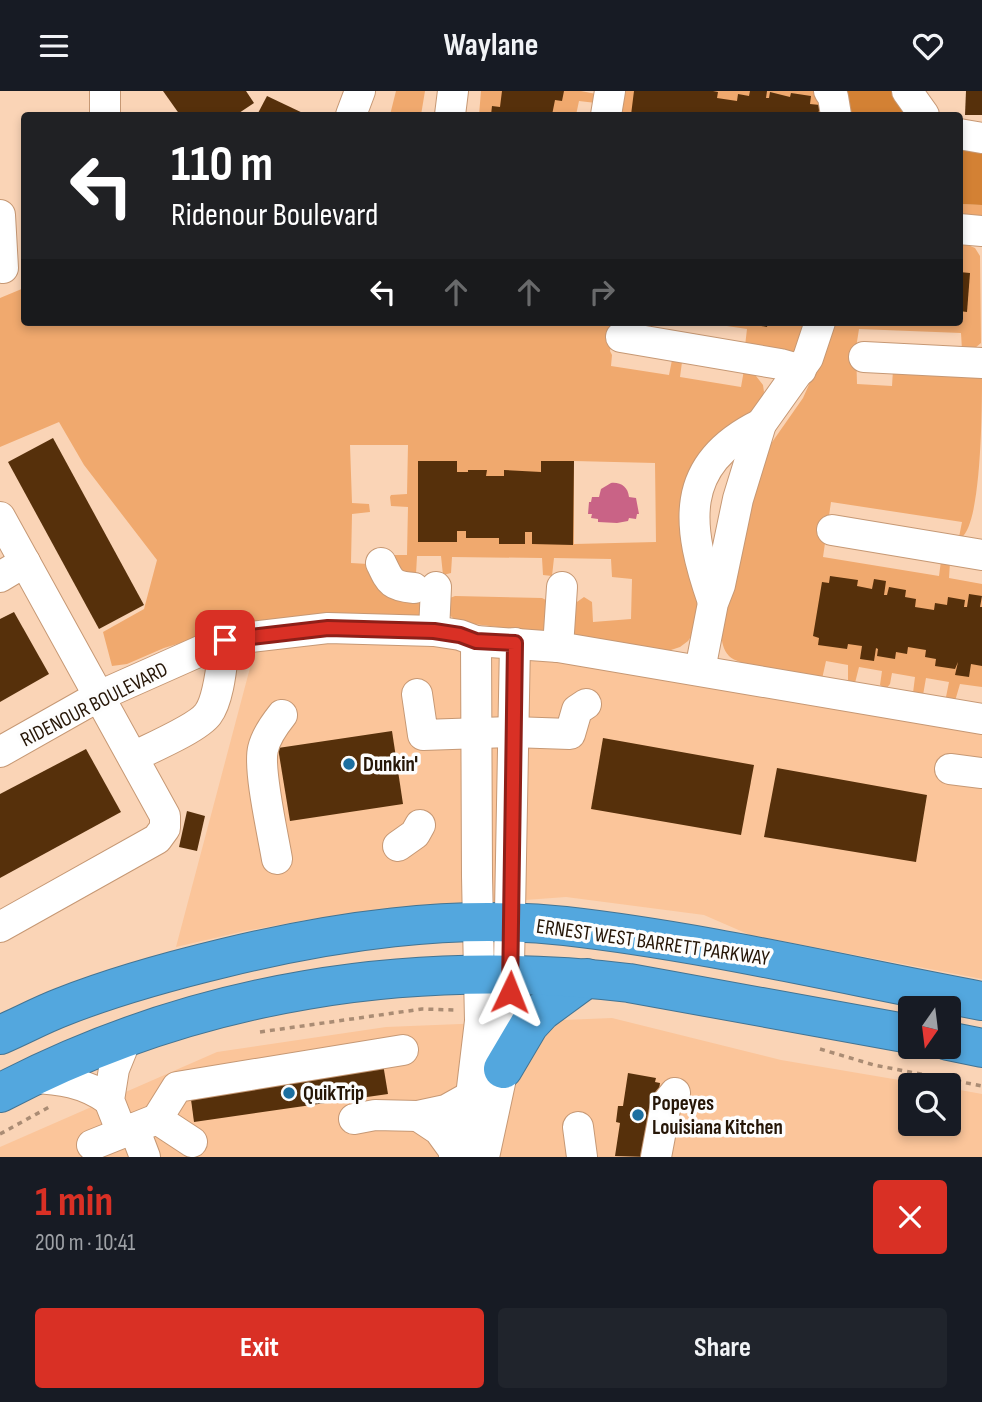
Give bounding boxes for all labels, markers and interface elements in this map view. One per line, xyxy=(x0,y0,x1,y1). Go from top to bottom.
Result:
text: Waylane xyxy=(443,26,539,65)
icon: menu xyxy=(35,27,73,65)
icon: heart xyxy=(909,27,947,65)
text: 110 m xyxy=(171,136,273,195)
icon: left xyxy=(56,140,147,231)
text: Ridenour Boulevard xyxy=(171,196,378,235)
icon: left xyxy=(364,273,402,311)
icon: ahead xyxy=(437,273,475,311)
icon: ahead xyxy=(510,273,548,311)
icon: right xyxy=(583,273,621,311)
pin xyxy=(195,610,255,670)
icon: arrive xyxy=(206,621,244,659)
street label: RIDENOUR BOULEVARD xyxy=(16,657,172,752)
place label: Dunkin' xyxy=(363,752,418,777)
marker: Dunkin' xyxy=(341,756,357,772)
street label: ERNEST WEST BARRETT PARKWAY xyxy=(535,914,771,971)
position arrow xyxy=(473,955,547,1029)
north arrow xyxy=(898,996,961,1059)
map controls xyxy=(898,996,961,1136)
button: search xyxy=(898,1073,961,1136)
place label: QuikTrip xyxy=(303,1081,364,1106)
marker: QuikTrip xyxy=(281,1085,297,1101)
place label: Popeyes Louisiana Kitchen xyxy=(652,1091,783,1140)
marker: Popeyes Louisiana Kitchen xyxy=(630,1107,646,1123)
text: 1 min xyxy=(35,1177,113,1228)
button: close xyxy=(873,1180,947,1254)
text: 200 m · 10:41 xyxy=(35,1229,135,1257)
button: Exit xyxy=(35,1308,484,1388)
button: Share xyxy=(498,1308,947,1388)

